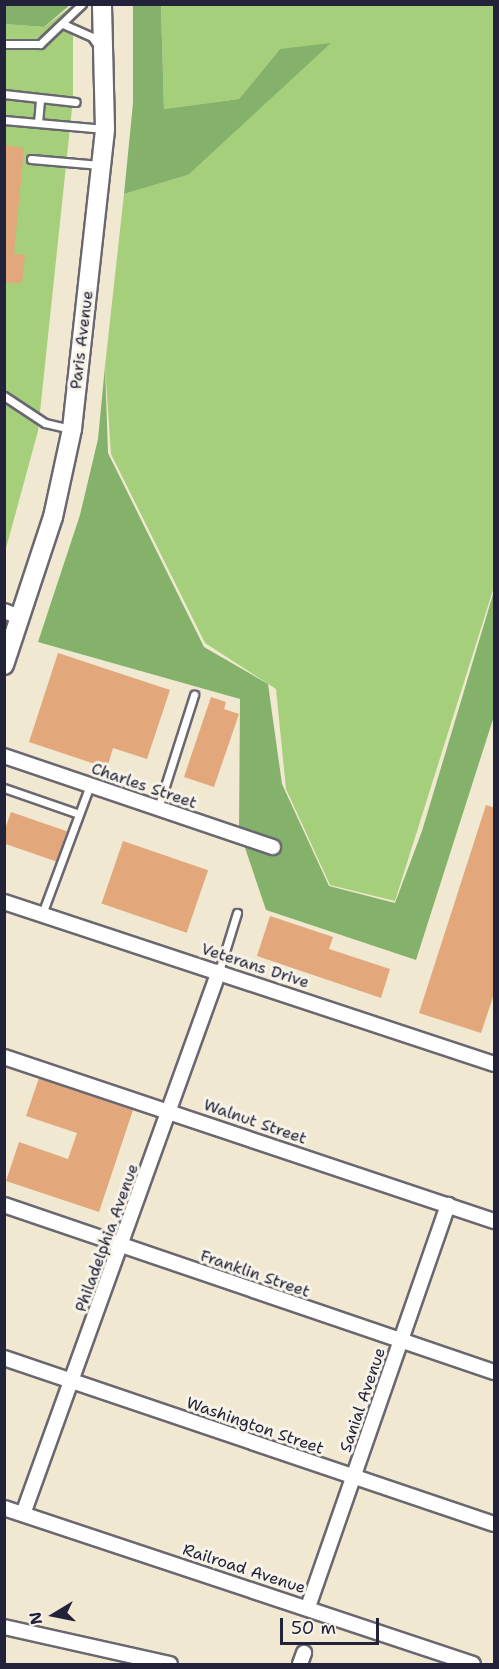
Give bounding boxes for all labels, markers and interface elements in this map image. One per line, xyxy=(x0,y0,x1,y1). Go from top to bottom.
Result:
street label: Paris Avenue xyxy=(66,290,98,390)
street label: Charles Street xyxy=(89,759,199,813)
street label: Veterans Drive xyxy=(199,939,311,993)
street label: Walnut Street xyxy=(201,1095,309,1149)
street label: Philadelphia Avenue xyxy=(71,1161,143,1315)
street label: Franklin Street xyxy=(198,1246,312,1302)
street label: Sanial Avenue xyxy=(336,1345,390,1455)
street label: Washington Street xyxy=(184,1393,326,1459)
street label: Railroad Avenue xyxy=(180,1540,308,1598)
north arrow xyxy=(24,1585,84,1645)
scale bar xyxy=(283,1606,382,1644)
text: N xyxy=(24,1610,47,1626)
text: 50 m xyxy=(291,1616,336,1640)

